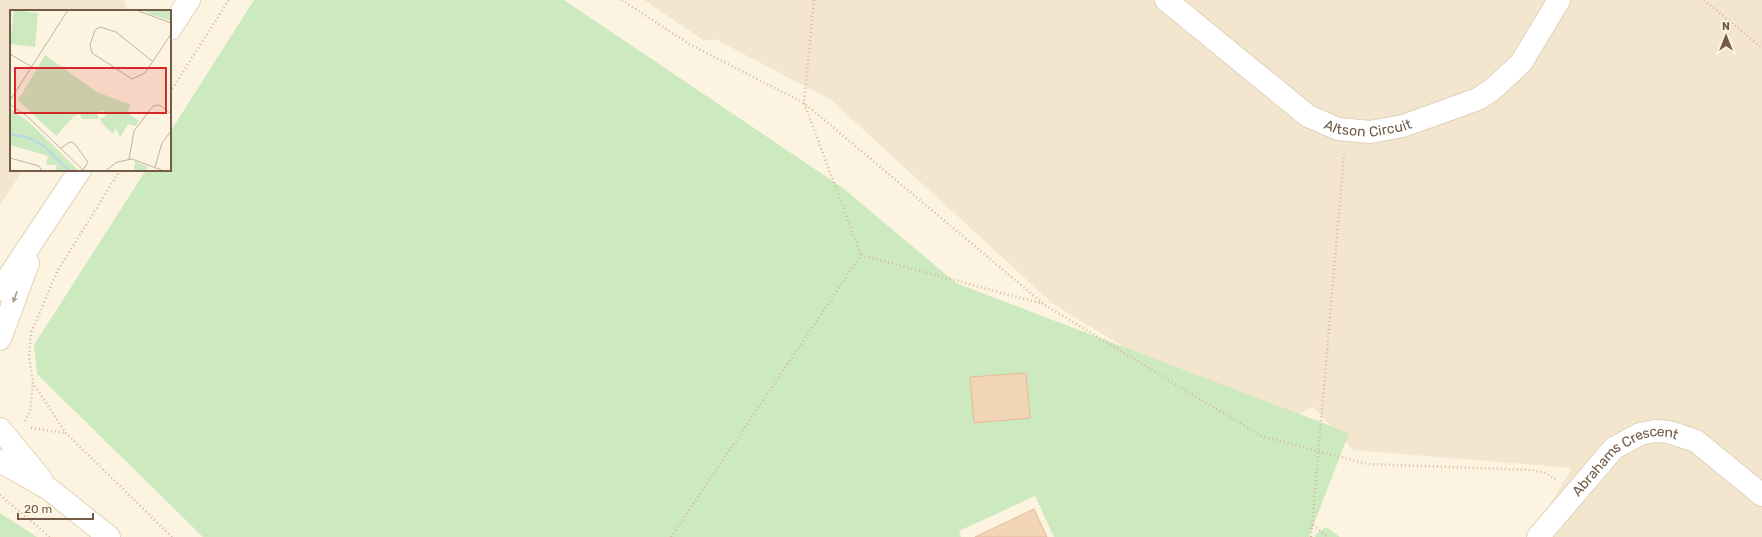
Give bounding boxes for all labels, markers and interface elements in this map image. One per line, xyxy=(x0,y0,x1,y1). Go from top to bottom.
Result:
inset map xyxy=(10,10,171,171)
north arrow xyxy=(1706,16,1746,56)
text: N xyxy=(1722,20,1730,33)
street label: Altson Circuit xyxy=(1321,115,1414,141)
one-way arrow xyxy=(12,291,18,303)
street label: Abrahams Crescent xyxy=(1569,423,1681,500)
scale bar xyxy=(18,495,93,521)
text: 20 m xyxy=(24,502,52,516)

